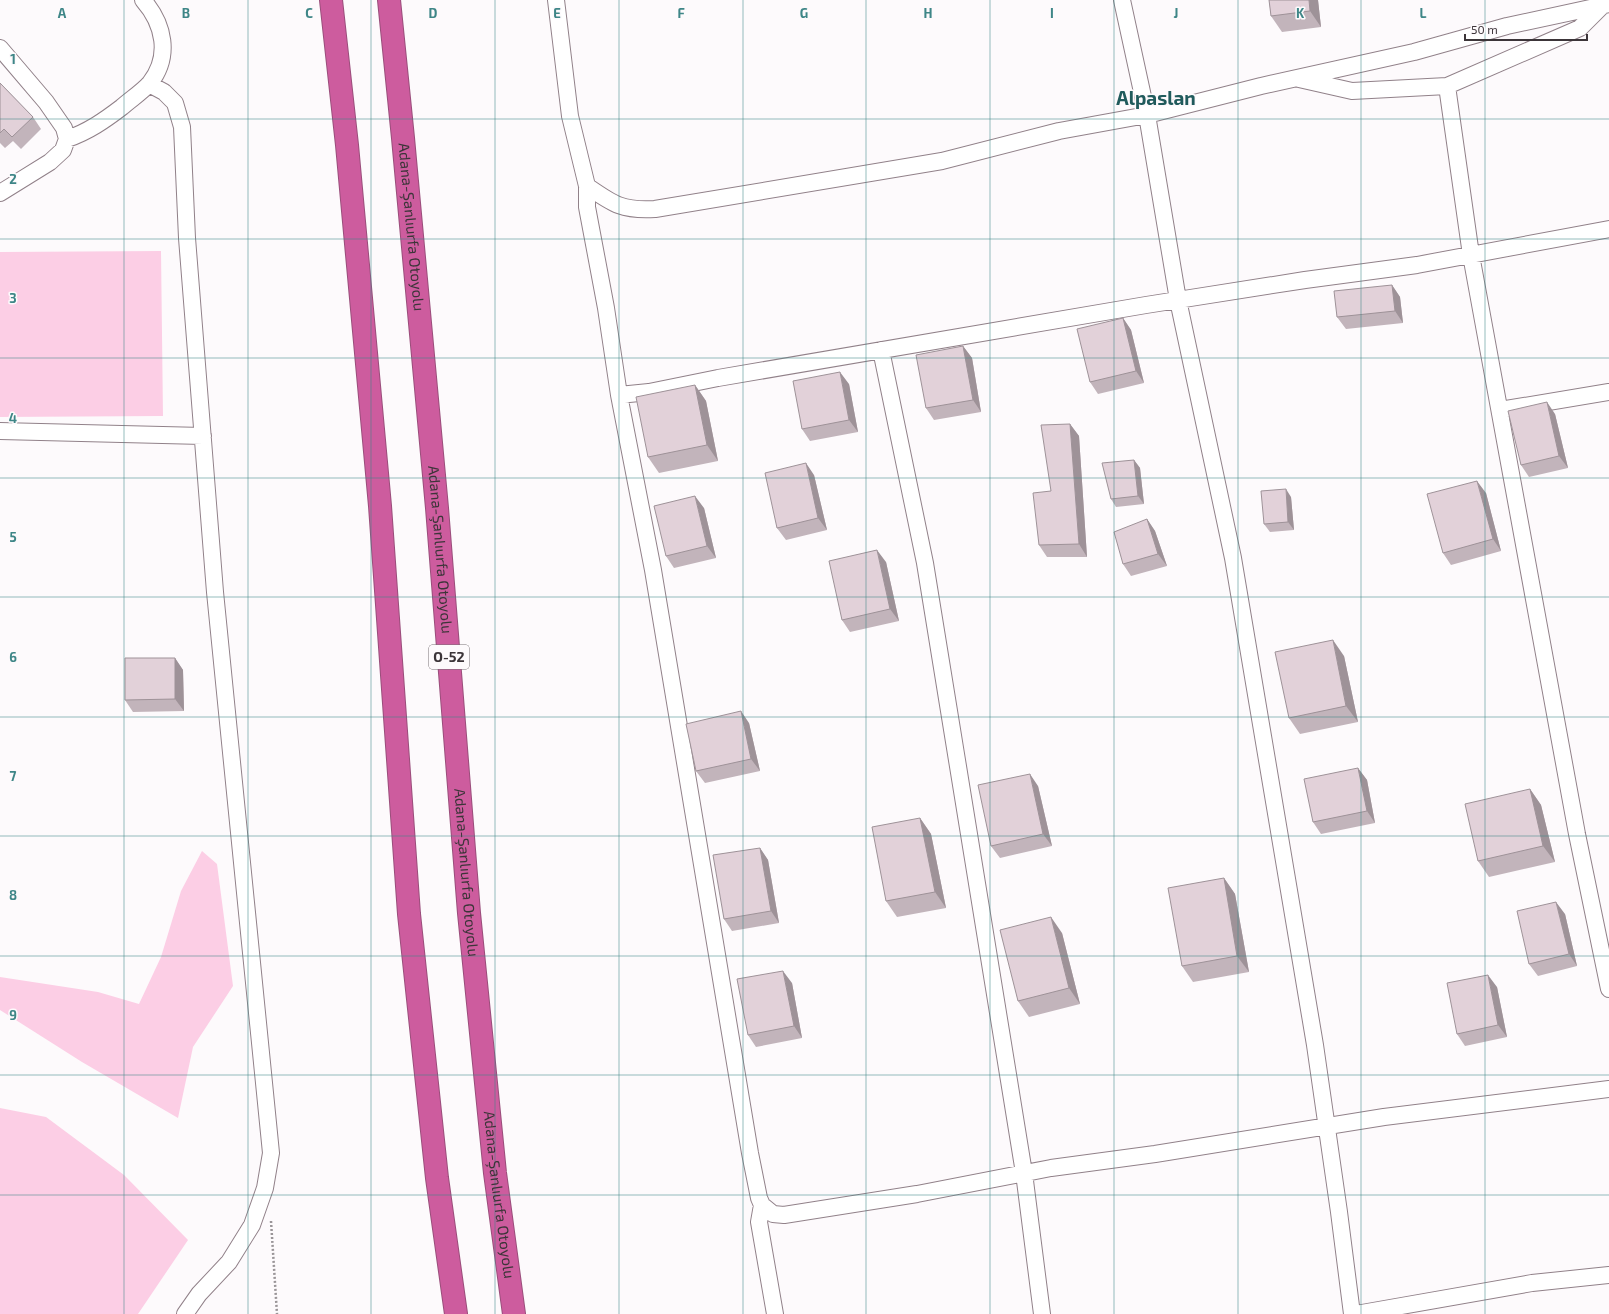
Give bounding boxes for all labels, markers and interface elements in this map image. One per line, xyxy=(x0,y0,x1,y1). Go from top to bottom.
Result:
text: A xyxy=(58,5,67,21)
text: B xyxy=(182,5,190,21)
text: C xyxy=(305,5,313,21)
text: D xyxy=(429,5,438,21)
text: E xyxy=(553,5,561,21)
text: F xyxy=(677,5,685,21)
text: G xyxy=(800,5,808,21)
text: H xyxy=(924,5,933,21)
text: I xyxy=(1050,5,1054,21)
text: J xyxy=(1174,5,1178,21)
text: K xyxy=(1296,5,1305,21)
text: L xyxy=(1420,5,1427,21)
scale bar xyxy=(1465,16,1587,42)
text: 50 m xyxy=(1471,22,1498,36)
text: 1 xyxy=(10,51,16,67)
district label: Alpaslan xyxy=(1116,86,1196,109)
street label: Adana-Şanlıurfa Otoyolu xyxy=(395,142,429,312)
text: 2 xyxy=(9,171,17,187)
text: 3 xyxy=(9,290,17,306)
text: 4 xyxy=(9,410,17,426)
street label: Adana-Şanlıurfa Otoyolu xyxy=(425,465,457,634)
text: 5 xyxy=(9,529,17,545)
road number: O-52 xyxy=(429,645,469,669)
text: 6 xyxy=(9,649,17,665)
text: 7 xyxy=(10,768,17,784)
street label: Adana-Şanlıurfa Otoyolu xyxy=(451,788,483,957)
text: 8 xyxy=(9,887,17,903)
text: 9 xyxy=(9,1007,17,1023)
street label: Adana-Şanlıurfa Otoyolu xyxy=(481,1110,519,1280)

